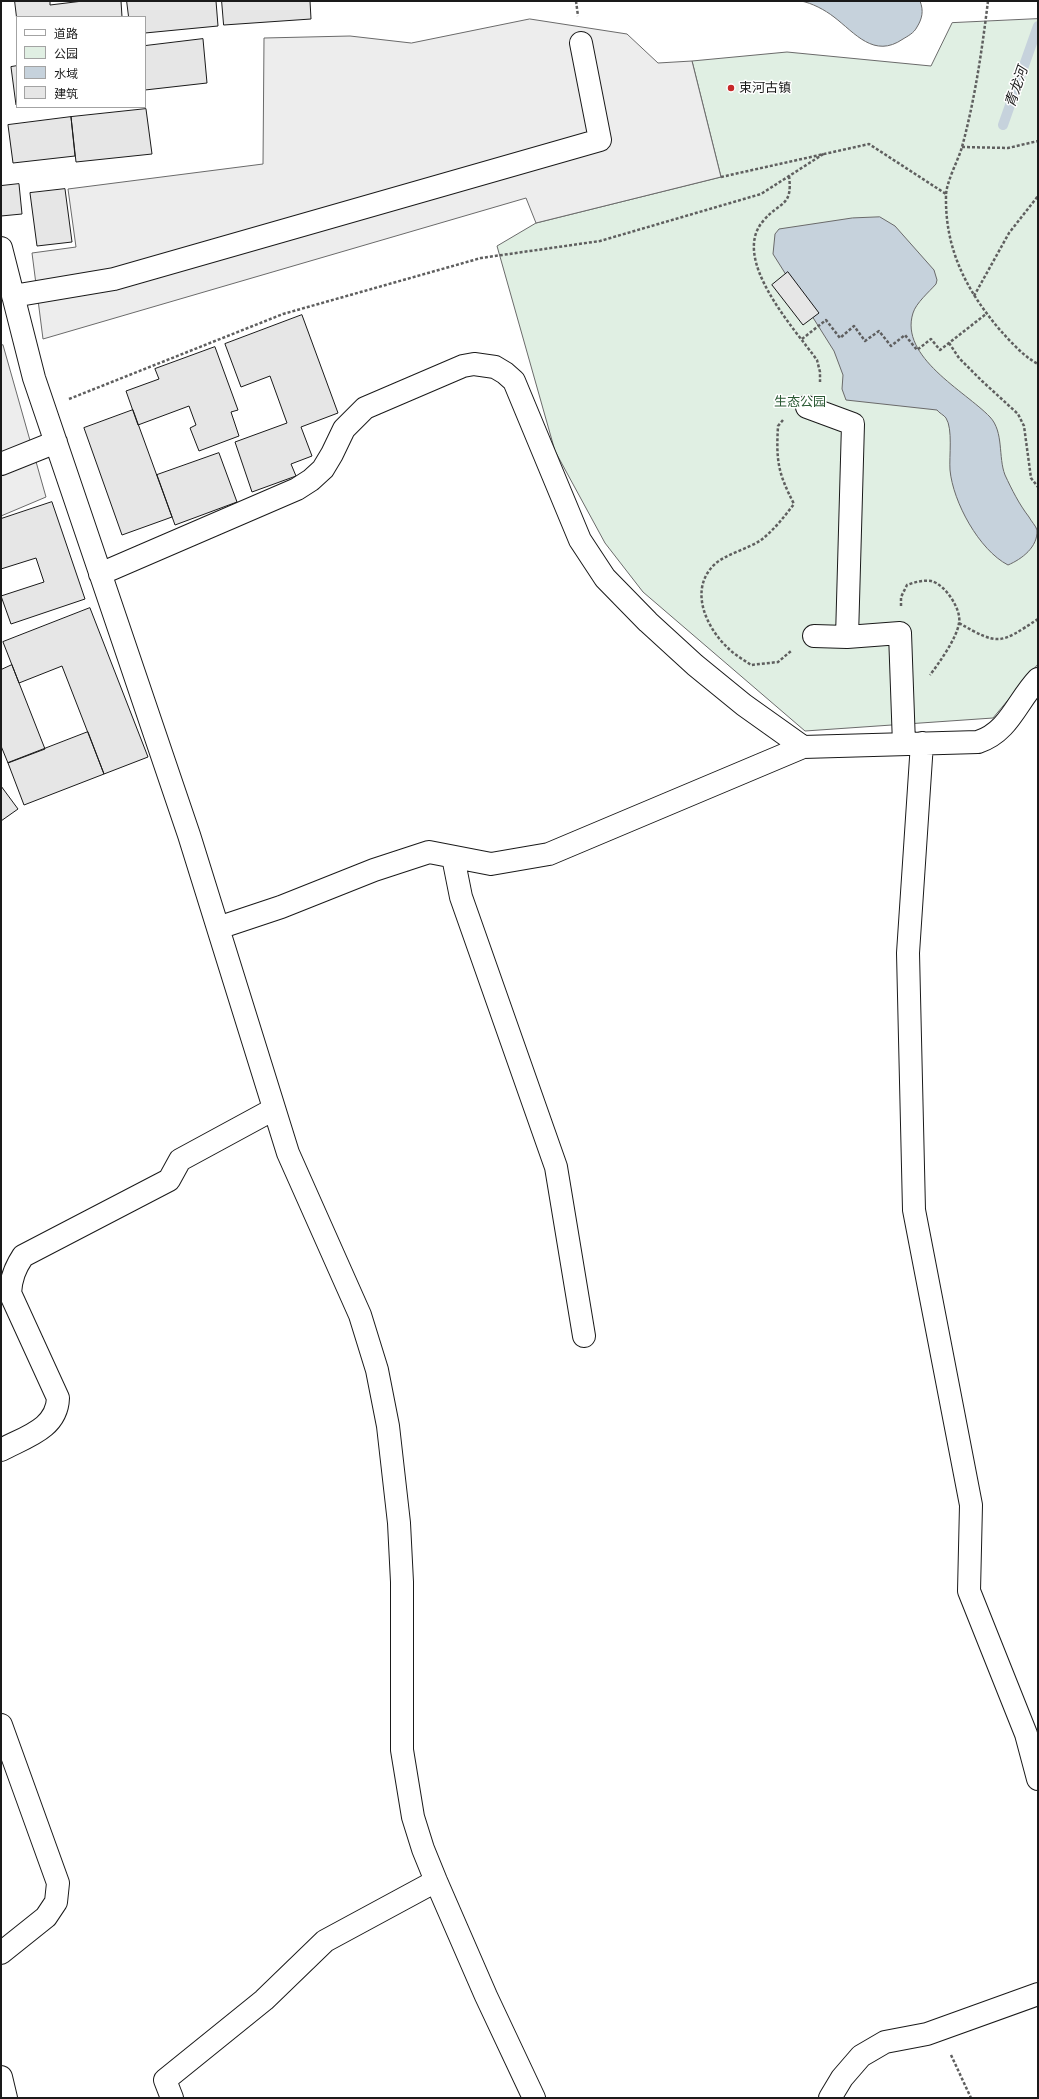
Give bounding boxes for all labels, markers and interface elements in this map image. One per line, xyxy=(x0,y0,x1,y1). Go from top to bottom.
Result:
legend xyxy=(16,16,146,108)
text: 道路 xyxy=(54,27,78,41)
text: 公园 xyxy=(54,47,78,61)
water label: 青龙河 xyxy=(1002,64,1032,110)
text: 水域 xyxy=(54,67,78,81)
place label: 束河古镇 xyxy=(739,80,791,96)
marker: 束河古镇 xyxy=(726,83,736,93)
text: 建筑 xyxy=(54,87,78,101)
park label: 生态公园 xyxy=(774,394,826,410)

